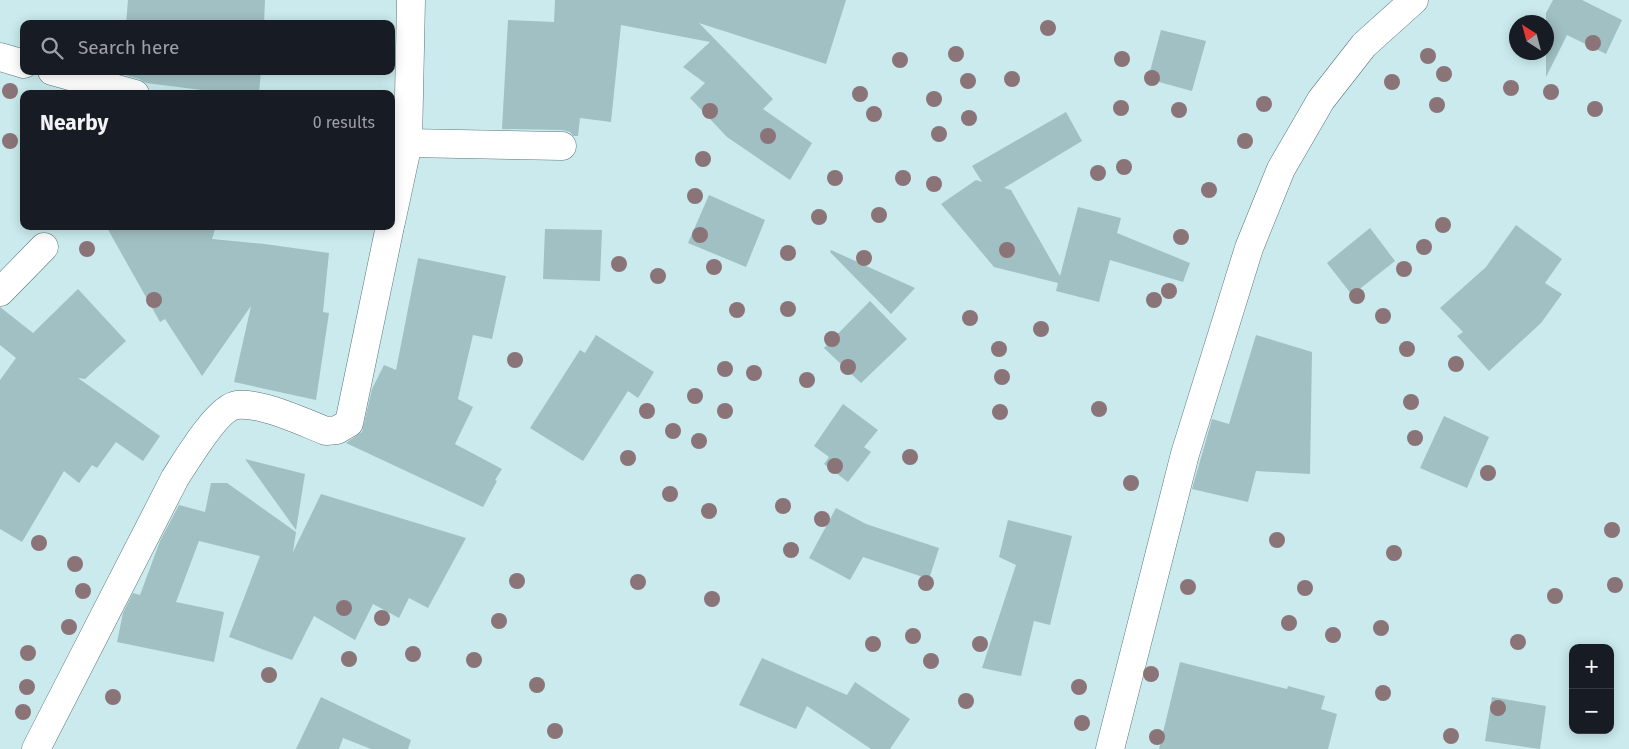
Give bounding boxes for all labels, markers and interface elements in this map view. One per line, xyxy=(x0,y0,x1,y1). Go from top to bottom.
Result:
north arrow xyxy=(1509,15,1554,60)
search box xyxy=(20,20,395,75)
icon: search xyxy=(38,34,66,62)
text: Search here xyxy=(78,36,179,59)
text: Nearby xyxy=(40,110,108,136)
text: 0 results xyxy=(313,113,375,132)
map controls xyxy=(1569,644,1614,734)
button: + xyxy=(1569,644,1614,689)
button: − xyxy=(1569,689,1614,734)

